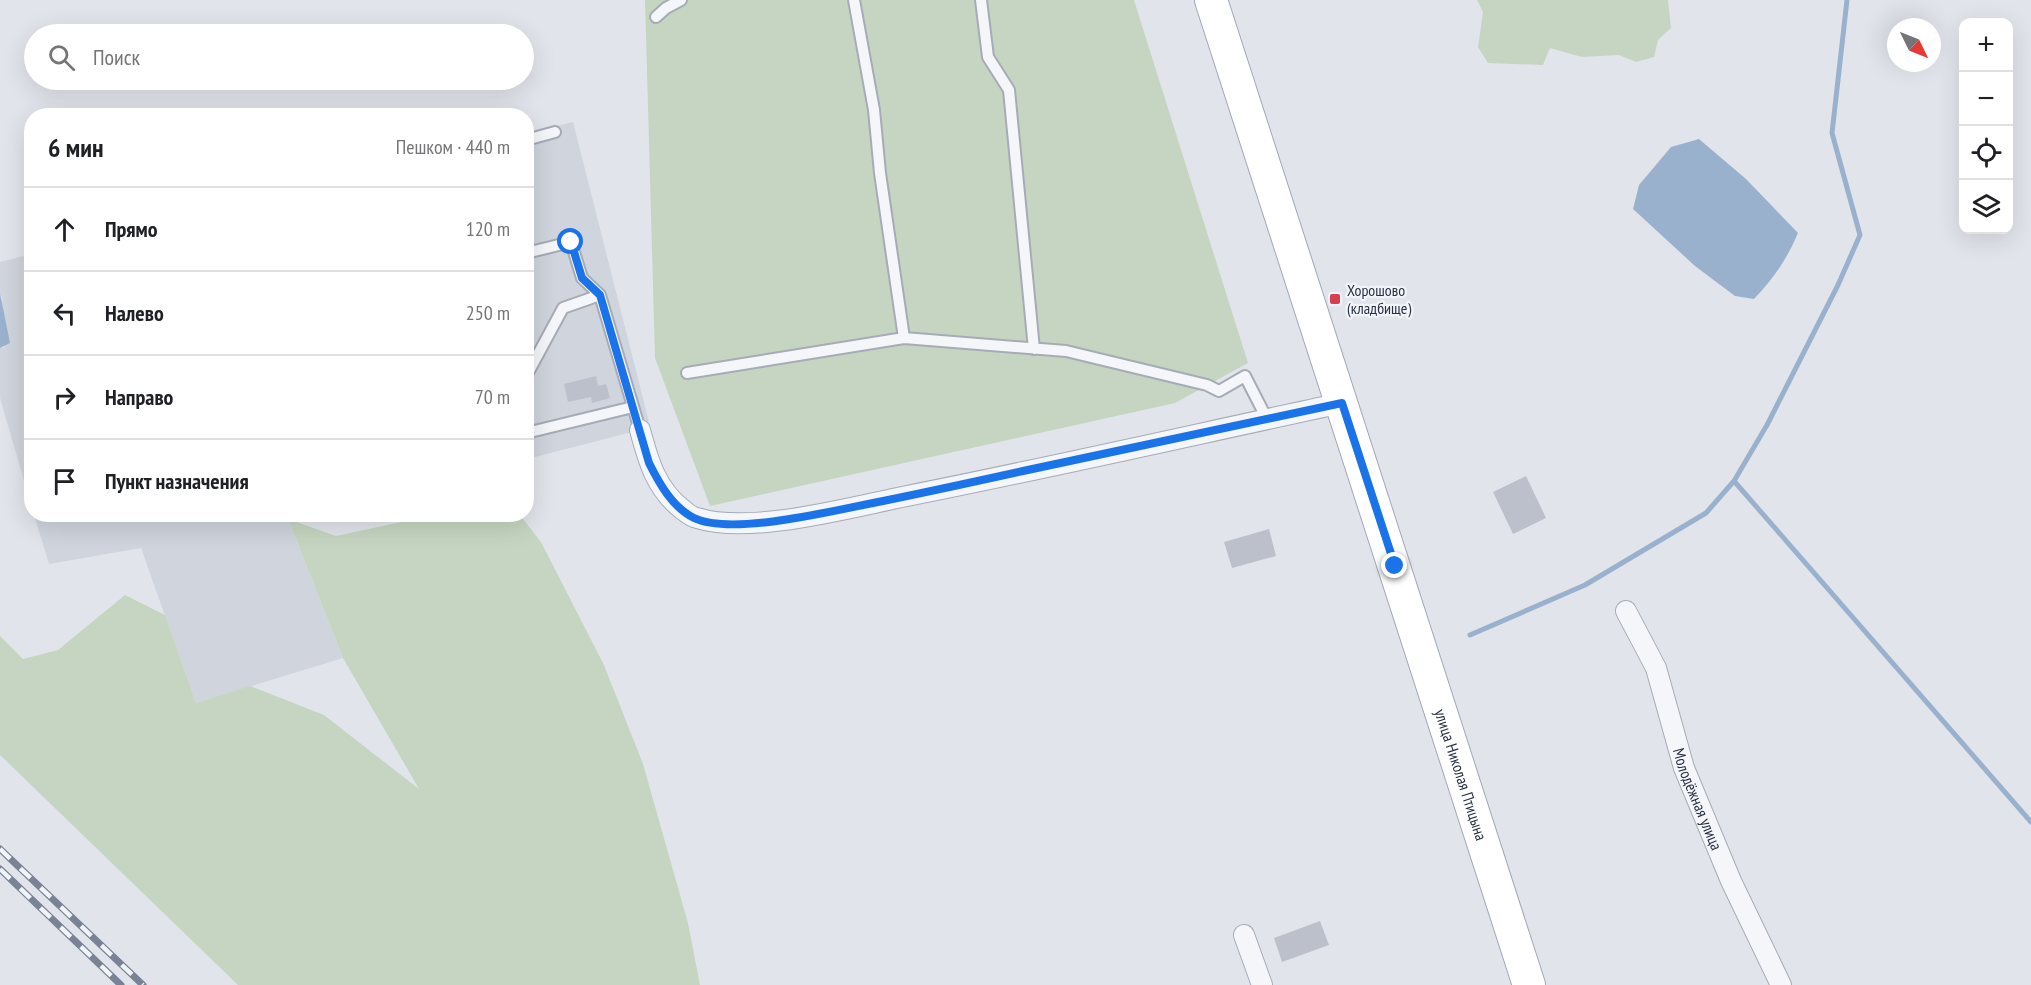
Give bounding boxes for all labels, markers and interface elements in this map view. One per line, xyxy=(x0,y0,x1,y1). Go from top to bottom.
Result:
north arrow xyxy=(1887,18,1941,72)
map controls xyxy=(1959,18,2013,234)
button: + xyxy=(1959,18,2013,72)
search box xyxy=(24,24,534,90)
icon: search xyxy=(45,41,78,74)
text: Поиск xyxy=(93,43,140,71)
button: − xyxy=(1959,72,2013,126)
button: locate xyxy=(1959,126,2013,180)
text: 6 мин xyxy=(48,131,103,164)
text: Пешком · 440 m xyxy=(396,134,510,160)
button: layers xyxy=(1959,180,2013,234)
icon: ahead xyxy=(48,213,81,246)
text: Прямо xyxy=(105,215,158,243)
text: 120 m xyxy=(466,216,510,242)
route start xyxy=(557,228,583,254)
place label: Хорошово (кладбище) xyxy=(1347,280,1411,318)
marker: Хорошово (кладбище) xyxy=(1328,292,1342,306)
icon: left xyxy=(48,297,81,330)
text: Налево xyxy=(105,299,164,327)
text: 250 m xyxy=(466,300,510,326)
icon: right xyxy=(48,381,81,414)
text: Направо xyxy=(105,383,173,411)
text: 70 m xyxy=(475,384,510,410)
icon: arrive xyxy=(48,465,81,498)
text: Пункт назначения xyxy=(105,467,249,495)
route end xyxy=(1381,552,1407,578)
street label: улица Николая Птицына xyxy=(1431,706,1492,843)
street label: Молодёжная улица xyxy=(1669,746,1727,853)

